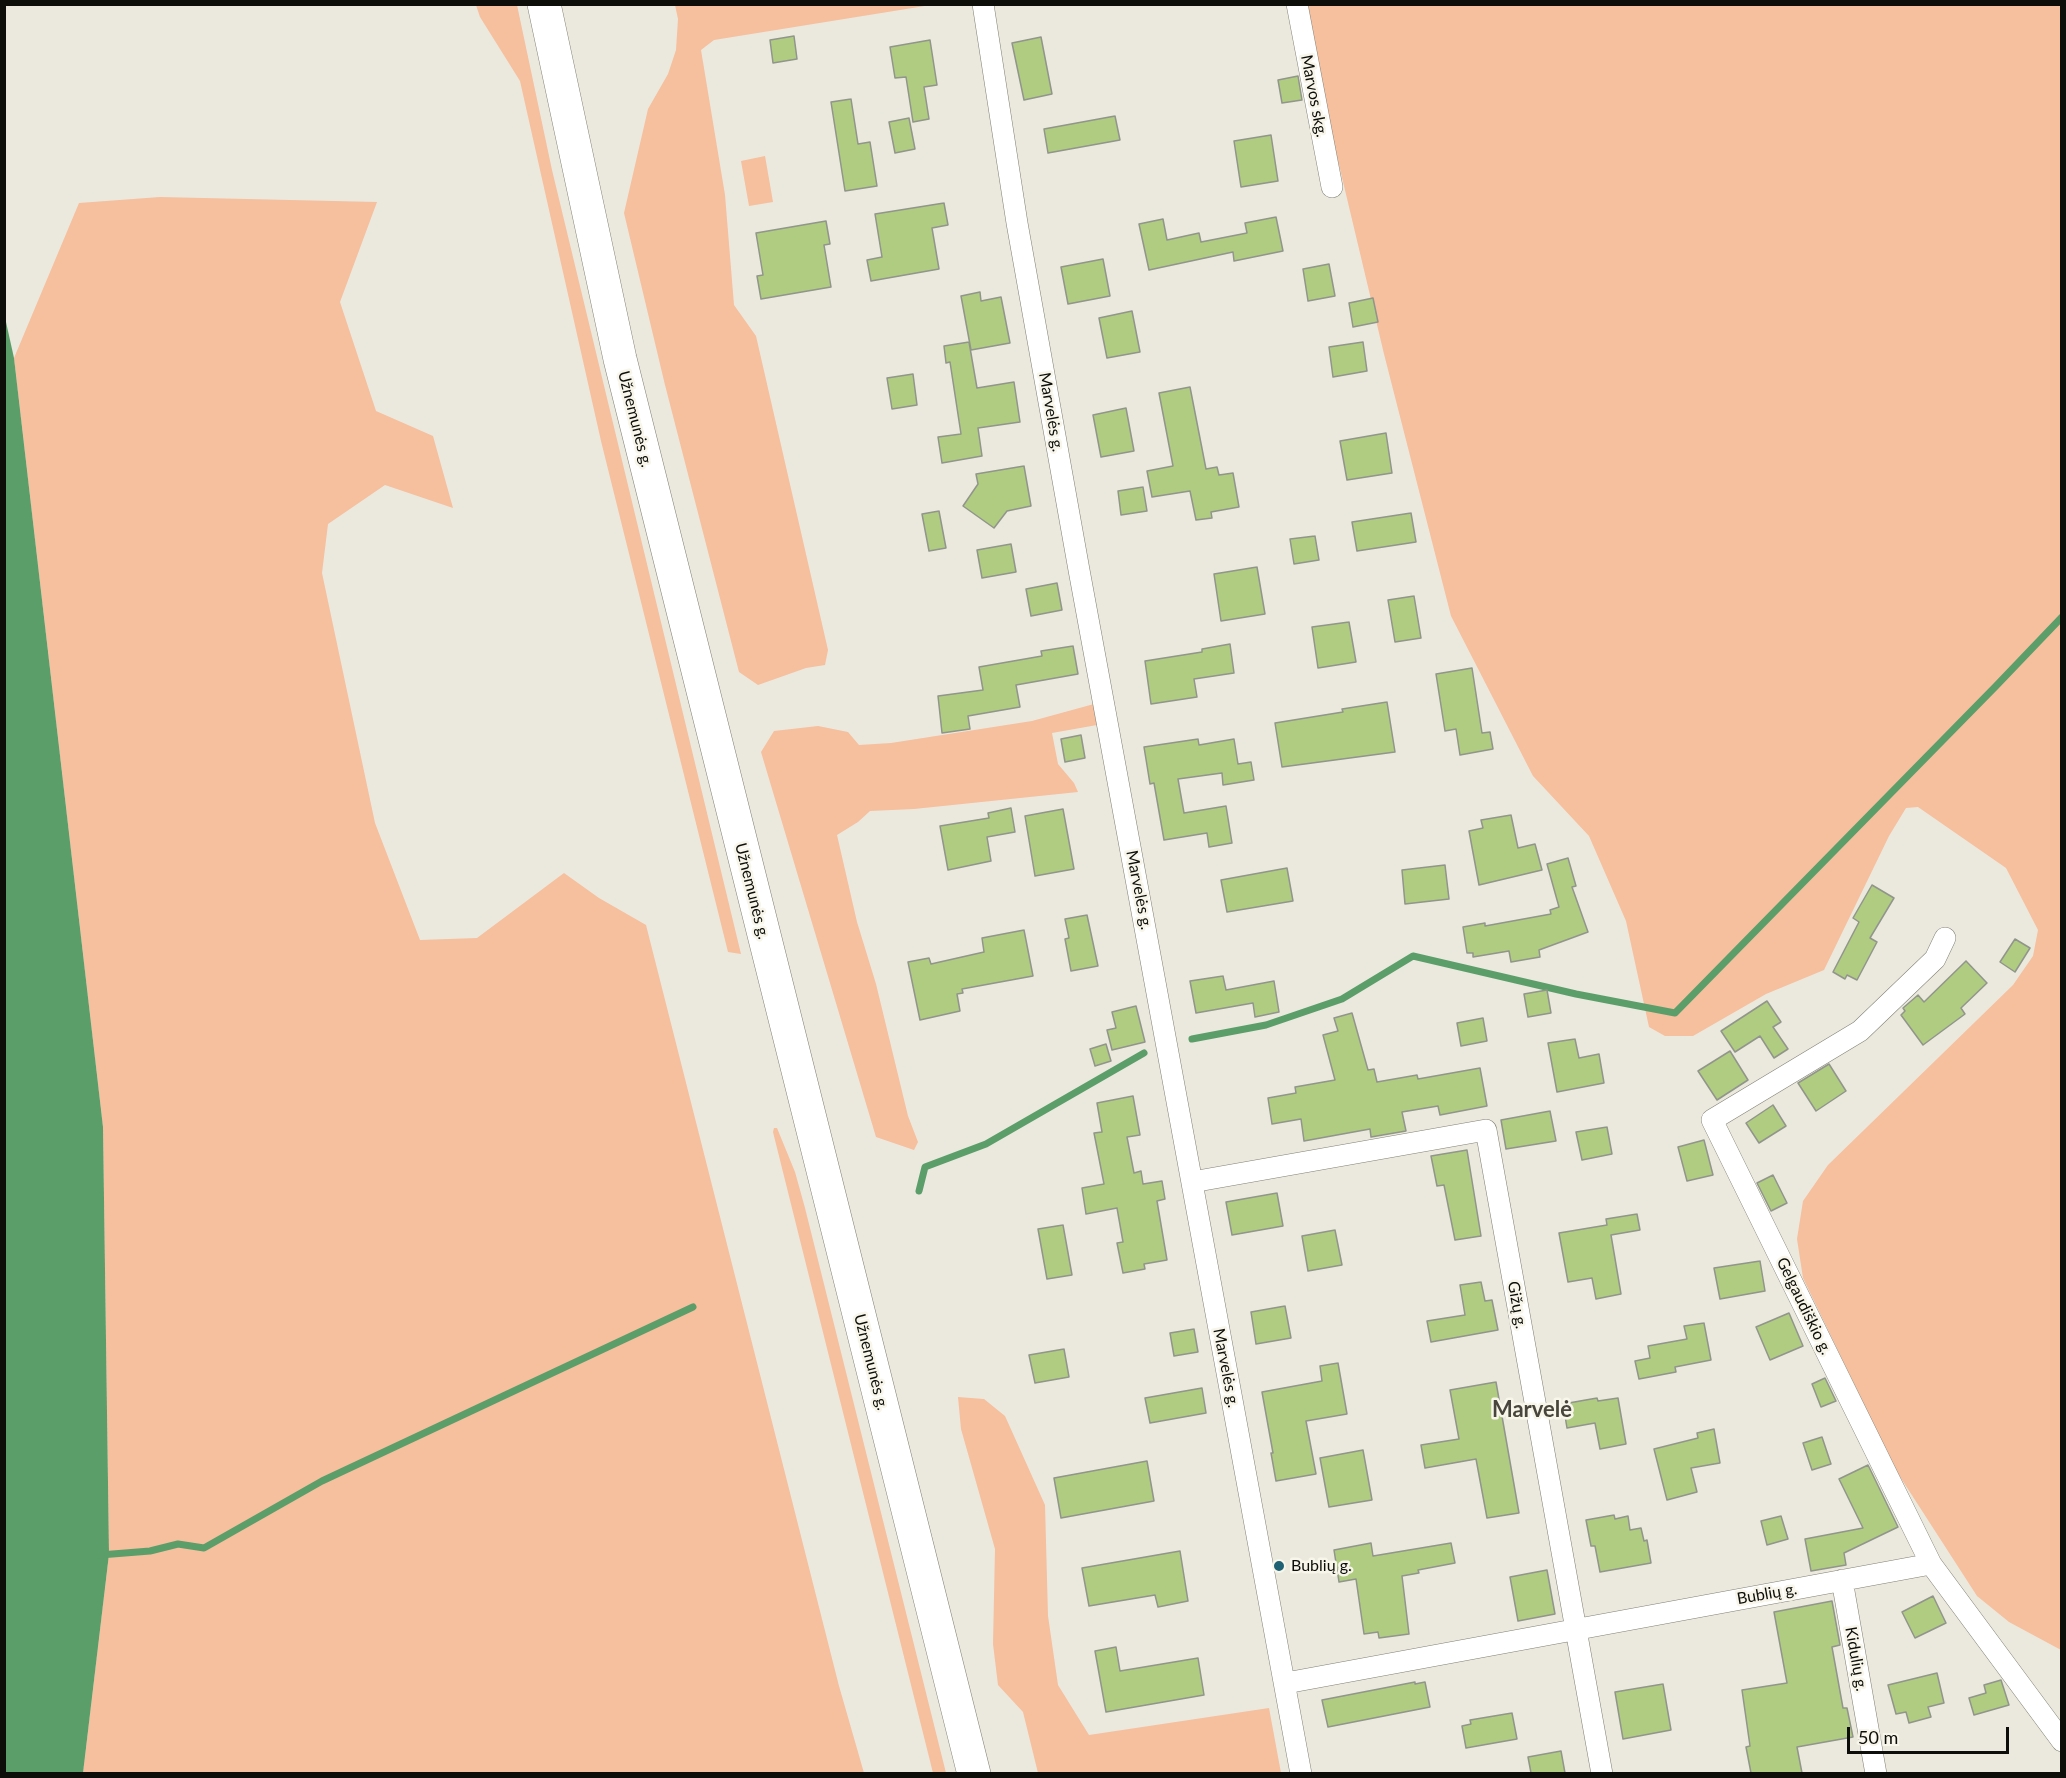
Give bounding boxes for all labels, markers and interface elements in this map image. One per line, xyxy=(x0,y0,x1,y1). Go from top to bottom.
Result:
street label: Marvos skg. xyxy=(1297,53,1331,139)
street label: Užnemunės g. xyxy=(614,369,656,469)
street label: Marvelės g. xyxy=(1035,371,1067,453)
street label: Užnemunės g. xyxy=(731,841,773,941)
street label: Marvelės g. xyxy=(1122,849,1156,931)
street label: Gelgaudiškio g. xyxy=(1772,1254,1836,1358)
street label: Gižų g. xyxy=(1503,1280,1531,1330)
street label: Užnemunės g. xyxy=(850,1312,892,1412)
street label: Marvelės g. xyxy=(1209,1327,1243,1409)
district label: Marvelė xyxy=(1492,1397,1572,1423)
place label: Bublių g. xyxy=(1291,1556,1352,1576)
marker: Bublių g. xyxy=(1272,1559,1286,1573)
street label: Bublių g. xyxy=(1735,1579,1799,1609)
street label: Kidulių g. xyxy=(1841,1625,1871,1693)
scale bar xyxy=(1850,1715,2012,1753)
text: 50 m xyxy=(1858,1726,1898,1748)

